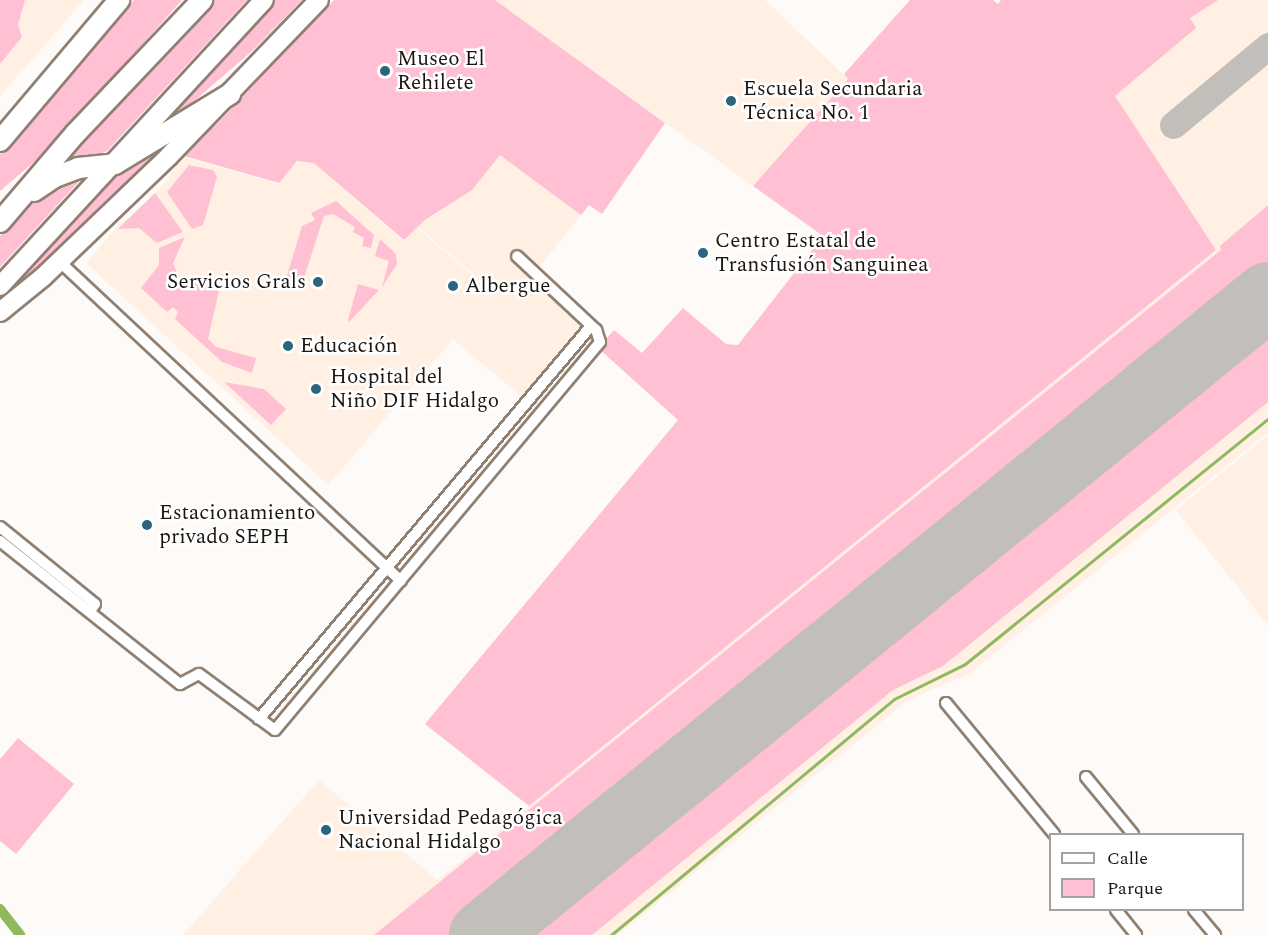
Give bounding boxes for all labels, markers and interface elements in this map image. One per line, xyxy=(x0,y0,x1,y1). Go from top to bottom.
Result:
place label: Museo El Rehilete xyxy=(397,46,485,96)
marker: Museo El Rehilete xyxy=(378,64,392,78)
place label: Escuela Secundaria Técnica No. 1 xyxy=(743,76,922,126)
marker: Escuela Secundaria Técnica No. 1 xyxy=(724,94,738,108)
place label: Centro Estatal de Transfusión Sanguinea xyxy=(715,228,929,278)
marker: Centro Estatal de Transfusión Sanguinea xyxy=(696,246,710,260)
place label: Servicios Grals xyxy=(167,269,306,295)
place label: Albergue xyxy=(465,273,550,299)
marker: Servicios Grals xyxy=(311,275,325,289)
marker: Albergue xyxy=(446,279,460,293)
place label: Educación xyxy=(300,333,398,359)
marker: Educación xyxy=(281,339,295,353)
place label: Hospital del Niño DIF Hidalgo xyxy=(330,364,499,414)
marker: Hospital del Niño DIF Hidalgo xyxy=(307,380,325,398)
place label: Estacionamiento privado SEPH xyxy=(159,500,315,550)
marker: Estacionamiento privado SEPH xyxy=(140,518,154,532)
place label: Universidad Pedagógica Nacional Hidalgo xyxy=(338,805,562,855)
marker: Universidad Pedagógica Nacional Hidalgo xyxy=(319,823,333,837)
legend xyxy=(1049,833,1244,911)
text: Calle xyxy=(1107,845,1148,872)
text: Parque xyxy=(1107,875,1163,902)

